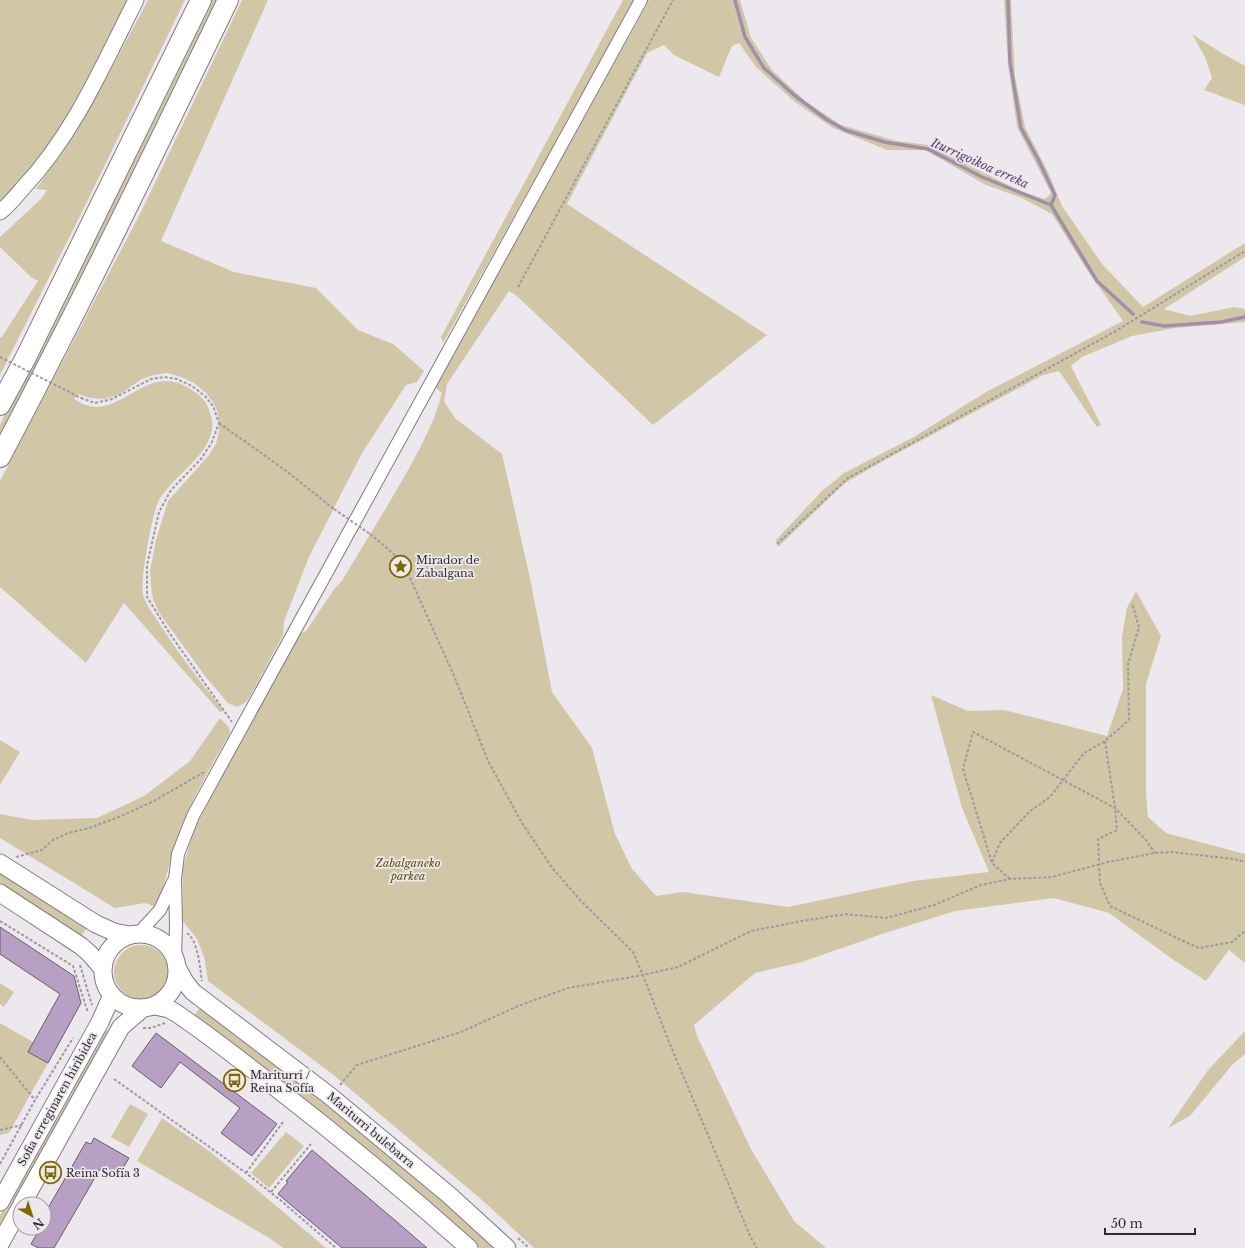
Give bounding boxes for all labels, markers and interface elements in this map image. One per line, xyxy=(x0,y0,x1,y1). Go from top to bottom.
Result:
water label: Iturrigoikoa erreka xyxy=(928,134,1031,191)
place icon: Mirador de Zabalgana xyxy=(388,553,414,579)
place label: Mirador de Zabalgana xyxy=(416,553,480,580)
park label: Zabalganeko parkea xyxy=(375,856,441,883)
street label: Sofia erreginaren hiribidea xyxy=(14,1029,100,1168)
bus stop icon: Mariturri / Reina Sofía xyxy=(222,1068,248,1094)
place label: Mariturri / Reina Sofía xyxy=(250,1068,315,1095)
street label: Mariturri bulebarra xyxy=(324,1089,418,1171)
bus stop icon: Reina Sofía 3 xyxy=(38,1160,64,1186)
place label: Reina Sofía 3 xyxy=(66,1166,140,1180)
north arrow xyxy=(12,1196,52,1236)
scale bar xyxy=(1105,1210,1195,1236)
text: N xyxy=(29,1215,47,1233)
text: 50 m xyxy=(1111,1216,1143,1231)

